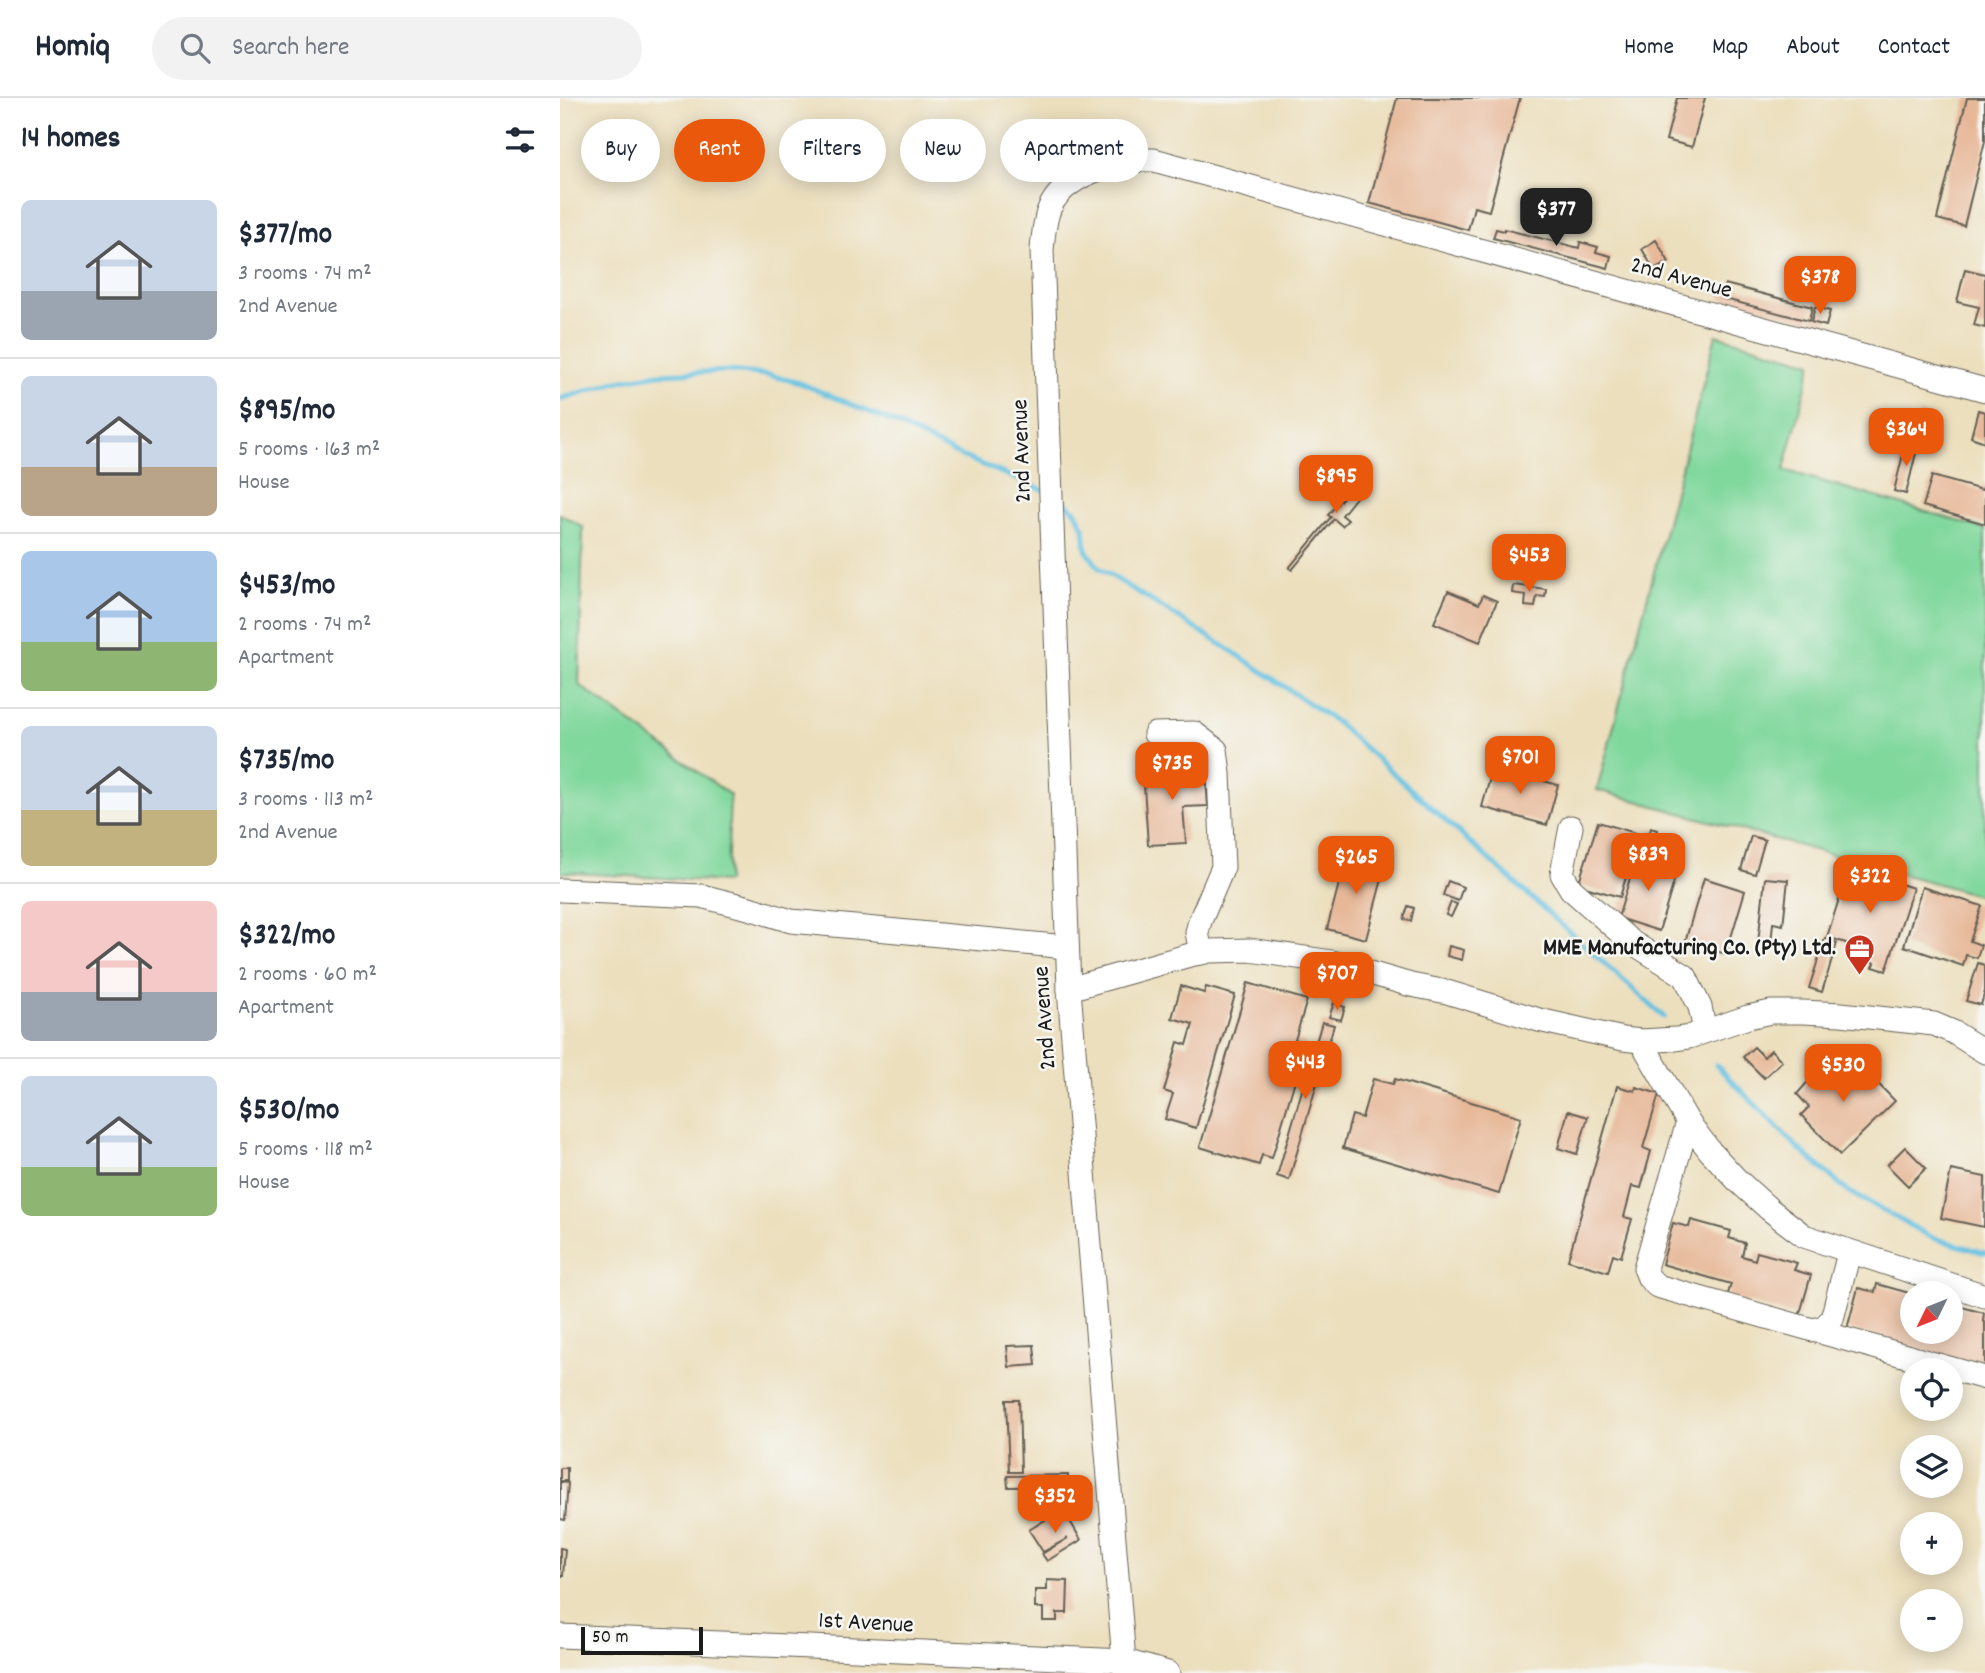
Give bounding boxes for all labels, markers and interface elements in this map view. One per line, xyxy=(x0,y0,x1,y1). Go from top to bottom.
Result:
search box xyxy=(152,17,642,80)
text: Homiq xyxy=(35,25,110,72)
icon: search xyxy=(176,29,214,67)
text: Search here xyxy=(232,30,349,67)
text: Home xyxy=(1624,31,1674,65)
text: Map xyxy=(1712,31,1748,65)
text: About xyxy=(1786,31,1840,65)
text: Contact xyxy=(1878,31,1950,65)
text: 14 homes xyxy=(21,119,120,162)
chip: Buy xyxy=(581,119,660,182)
chip: Rent xyxy=(674,119,765,182)
chip: Filters xyxy=(779,119,886,182)
chip: New xyxy=(900,119,986,182)
chip: Apartment xyxy=(1000,119,1148,182)
icon: filters xyxy=(501,121,539,159)
pin: $377 xyxy=(1515,188,1597,248)
text: $377 xyxy=(1536,194,1576,227)
text: $377/mo xyxy=(238,215,332,258)
icon: home xyxy=(77,228,161,312)
street label: 2nd Avenue xyxy=(1626,249,1736,309)
pin: $378 xyxy=(1779,256,1861,316)
text: 3 rooms · 74 m² xyxy=(238,258,372,291)
text: $378 xyxy=(1800,262,1840,295)
text: 2nd Avenue xyxy=(238,291,338,324)
text: $895/mo xyxy=(238,391,335,434)
street label: 2nd Avenue xyxy=(1004,398,1042,504)
icon: home xyxy=(77,404,161,488)
pin: $364 xyxy=(1865,408,1947,468)
text: $364 xyxy=(1885,414,1927,447)
text: 5 rooms · 163 m² xyxy=(238,434,380,467)
pin: $895 xyxy=(1295,456,1377,515)
text: $895 xyxy=(1315,461,1357,494)
text: House xyxy=(238,467,290,500)
pin: $453 xyxy=(1488,534,1570,594)
text: $453 xyxy=(1508,540,1550,573)
text: $453/mo xyxy=(238,566,335,609)
icon: home xyxy=(77,579,161,663)
text: 2 rooms · 74 m² xyxy=(238,609,371,642)
text: Apartment xyxy=(238,642,334,675)
pin: $701 xyxy=(1479,736,1561,796)
text: $735/mo xyxy=(238,741,334,784)
pin: $735 xyxy=(1131,742,1213,802)
text: $701 xyxy=(1501,742,1539,775)
text: $735 xyxy=(1151,748,1193,781)
icon: home xyxy=(77,754,161,838)
text: 3 rooms · 113 m² xyxy=(238,784,374,817)
text: 2nd Avenue xyxy=(238,817,338,850)
pin: $839 xyxy=(1607,834,1689,893)
pin: $265 xyxy=(1315,836,1397,896)
text: $839 xyxy=(1627,839,1669,872)
text: $265 xyxy=(1334,842,1378,875)
pin: $322 xyxy=(1829,856,1911,915)
text: $322 xyxy=(1849,861,1891,894)
text: $322/mo xyxy=(238,916,335,959)
icon: home xyxy=(77,929,161,1013)
place label: MME Manufacturing Co. (Pty) Ltd. xyxy=(1543,932,1836,966)
office icon: MME Manufacturing Co. (Pty) Ltd. xyxy=(1842,932,1876,976)
pin: $707 xyxy=(1296,953,1378,1012)
text: $707 xyxy=(1316,958,1358,991)
text: 2 rooms · 60 m² xyxy=(238,959,377,992)
street label: 2nd Avenue xyxy=(1025,965,1067,1071)
text: Apartment xyxy=(238,992,334,1025)
pin: $443 xyxy=(1264,1042,1346,1101)
pin: $530 xyxy=(1802,1044,1884,1104)
text: $443 xyxy=(1285,1047,1325,1080)
text: $530 xyxy=(1820,1050,1866,1083)
text: $530/mo xyxy=(238,1091,339,1134)
icon: home xyxy=(77,1104,161,1188)
text: 5 rooms · 118 m² xyxy=(238,1134,373,1167)
text: House xyxy=(238,1167,290,1200)
north arrow xyxy=(1900,1281,1964,1344)
map controls xyxy=(1900,1281,1963,1652)
button: locate xyxy=(1900,1358,1963,1421)
button: layers xyxy=(1900,1435,1963,1498)
pin: $352 xyxy=(1014,1476,1096,1535)
text: $352 xyxy=(1034,1481,1076,1514)
button: + xyxy=(1900,1512,1963,1575)
button: − xyxy=(1900,1589,1963,1652)
street label: 1st Avenue xyxy=(817,1605,915,1643)
scale bar xyxy=(581,1624,704,1656)
text: 50 m xyxy=(592,1625,629,1652)

